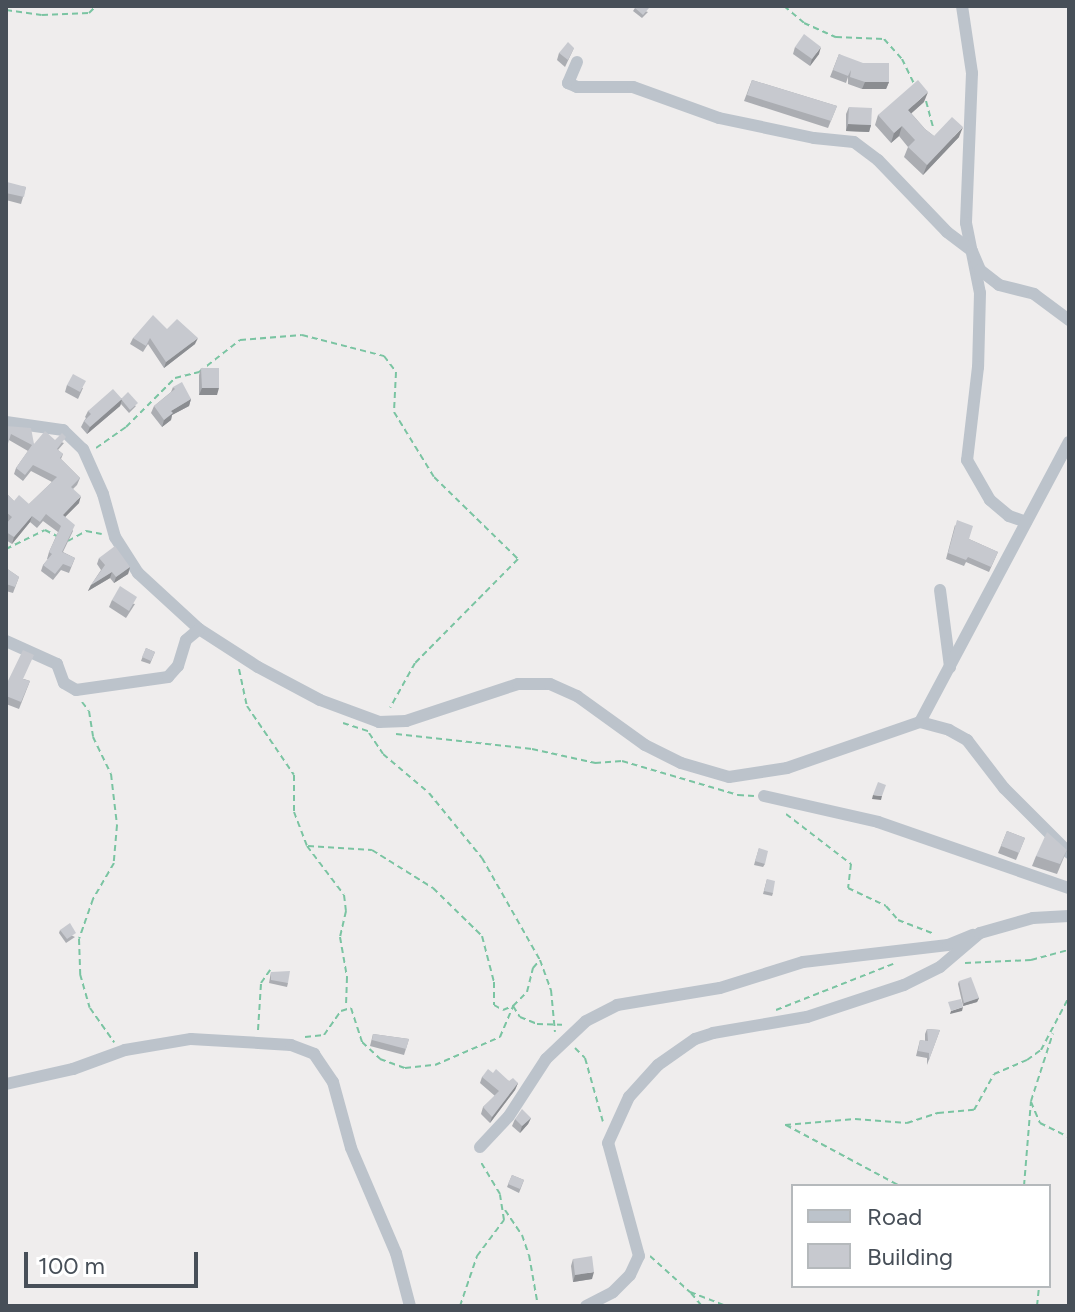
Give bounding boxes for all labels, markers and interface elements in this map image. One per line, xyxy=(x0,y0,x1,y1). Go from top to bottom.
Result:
legend xyxy=(791,1184,1051,1288)
text: Road xyxy=(867,1202,922,1231)
scale bar xyxy=(28,1236,202,1286)
text: Building xyxy=(867,1242,953,1271)
text: 100 m xyxy=(38,1251,105,1280)

